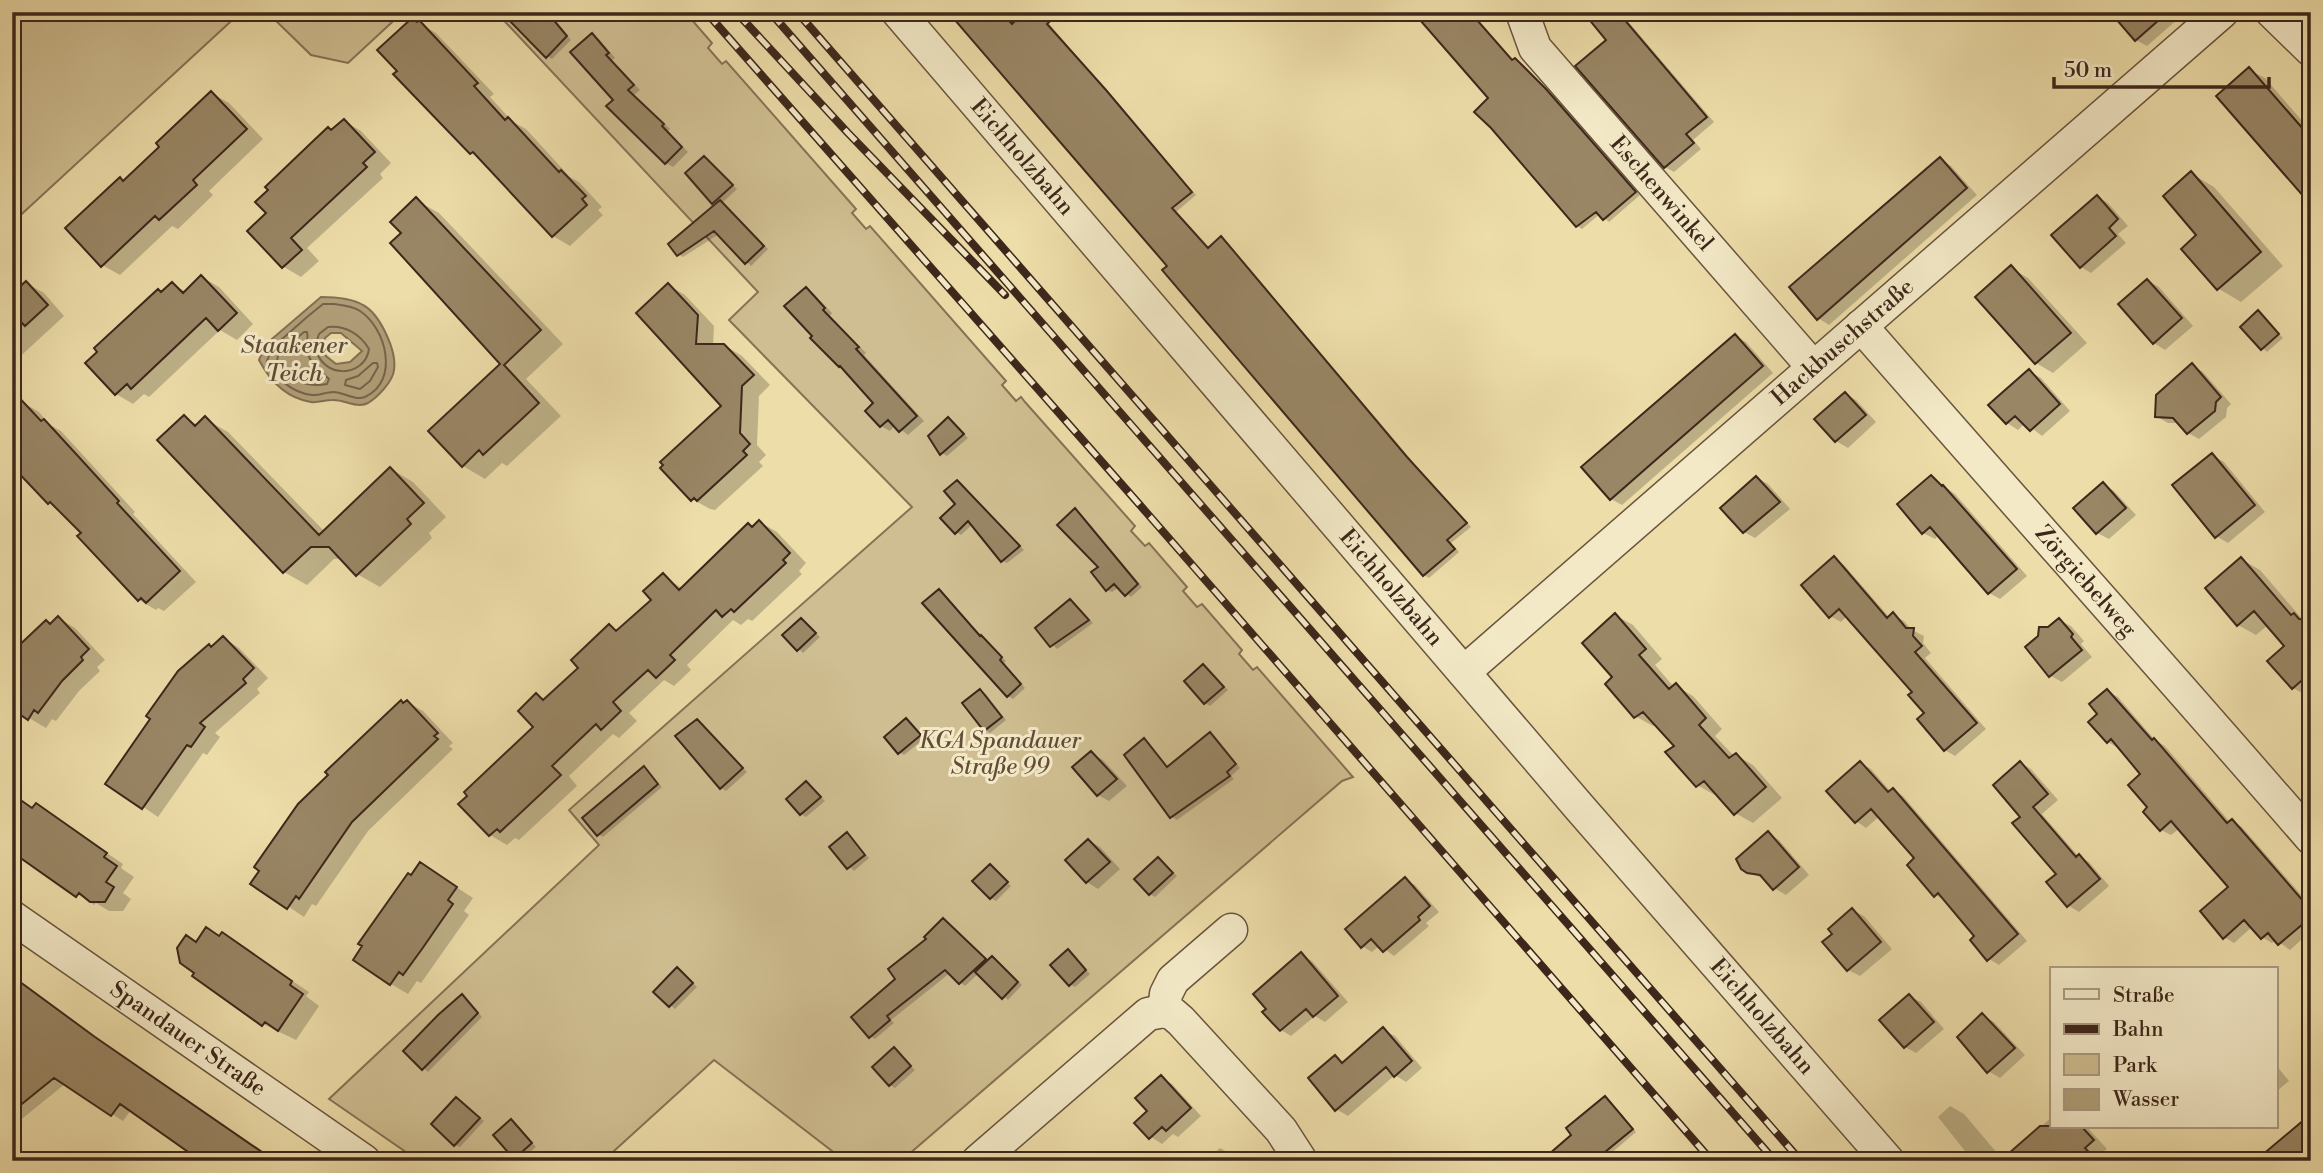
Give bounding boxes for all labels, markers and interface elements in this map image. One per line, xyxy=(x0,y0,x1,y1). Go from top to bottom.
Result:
scale bar xyxy=(2054,46,2269,90)
text: 50 m xyxy=(2064,58,2112,84)
street label: Eichholzbahn xyxy=(964,93,1080,222)
street label: Eschenwinkel xyxy=(1604,130,1720,257)
street label: Hackbuschstraße xyxy=(1766,273,1920,412)
water label: Staakener Teich xyxy=(241,331,348,389)
street label: Zörgiebelweg xyxy=(2029,520,2142,643)
street label: Eichholzbahn xyxy=(1333,523,1449,652)
park label: KGA Spandauer Straße 99 xyxy=(919,727,1082,781)
street label: Eichholzbahn xyxy=(1704,953,1820,1081)
legend xyxy=(2050,967,2278,1128)
street label: Spandauer Straße xyxy=(105,975,271,1103)
text: Straße xyxy=(2113,983,2175,1009)
text: Bahn xyxy=(2112,1017,2164,1043)
text: Park xyxy=(2113,1053,2158,1079)
text: Wasser xyxy=(2112,1087,2179,1113)

